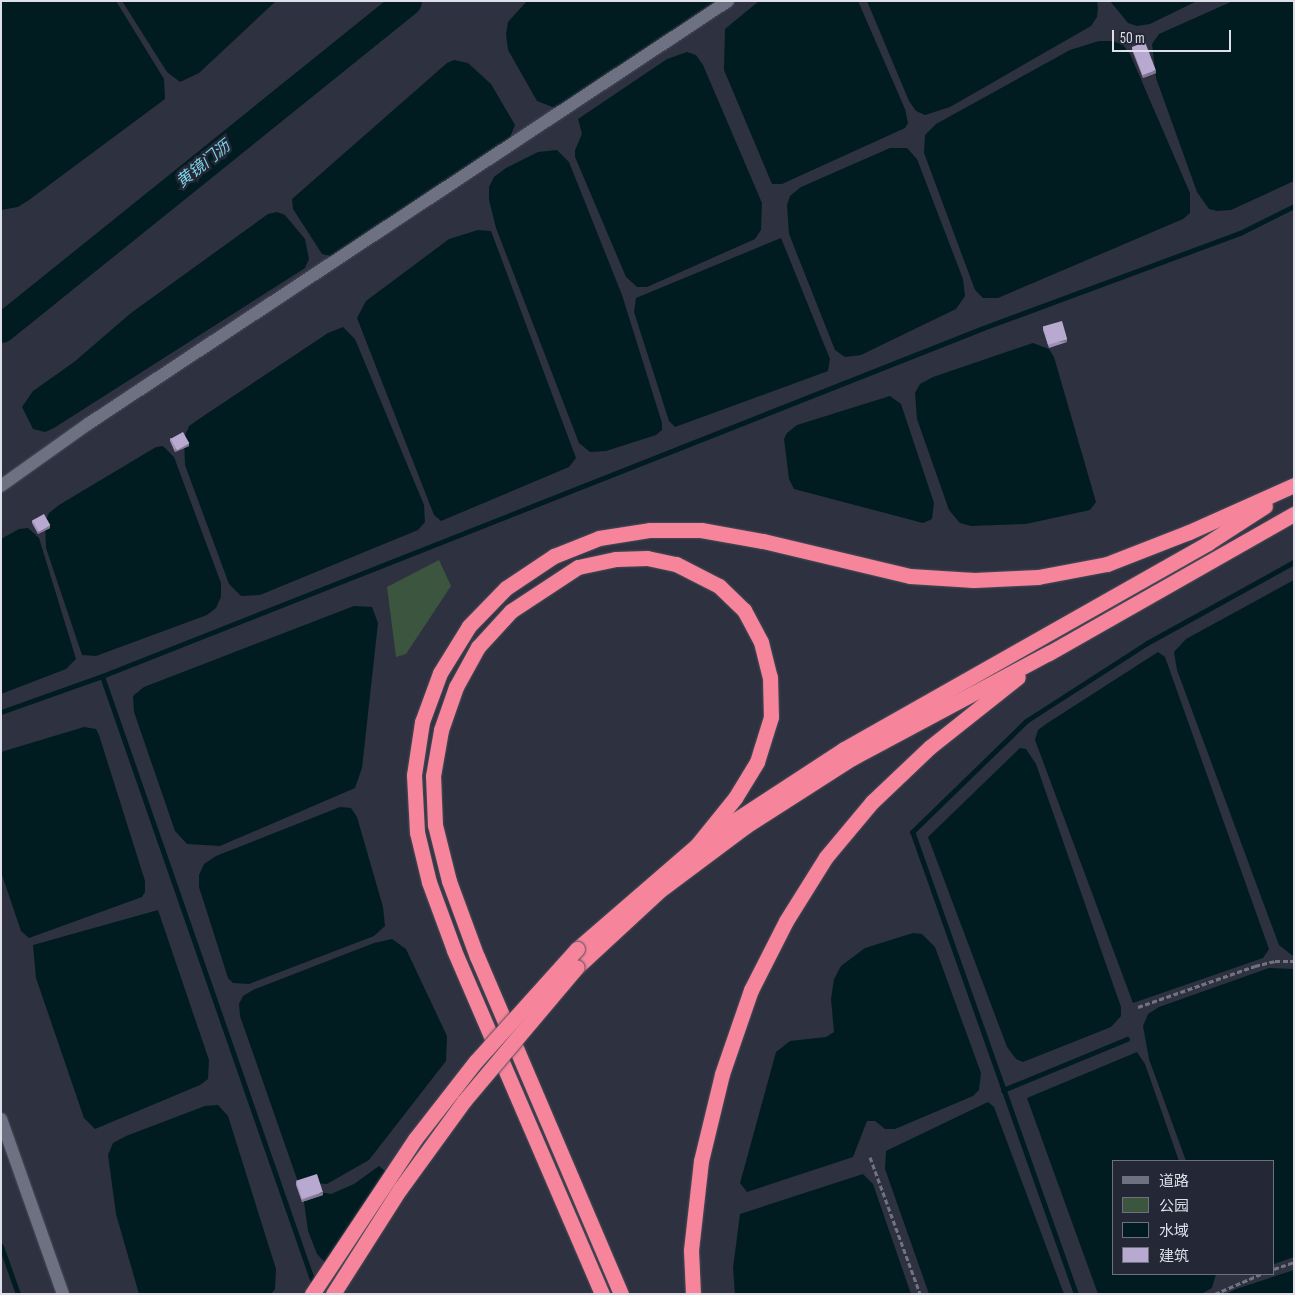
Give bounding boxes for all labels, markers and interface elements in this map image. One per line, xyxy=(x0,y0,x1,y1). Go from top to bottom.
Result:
scale bar xyxy=(1115,20,1234,52)
text: 50 m xyxy=(1120,29,1145,48)
water label: 黄镜门沥 xyxy=(173,137,235,193)
legend xyxy=(1112,1160,1275,1275)
text: 道路 xyxy=(1159,1172,1189,1191)
text: 公园 xyxy=(1159,1197,1189,1216)
text: 水域 xyxy=(1159,1222,1189,1241)
text: 建筑 xyxy=(1159,1247,1189,1266)

